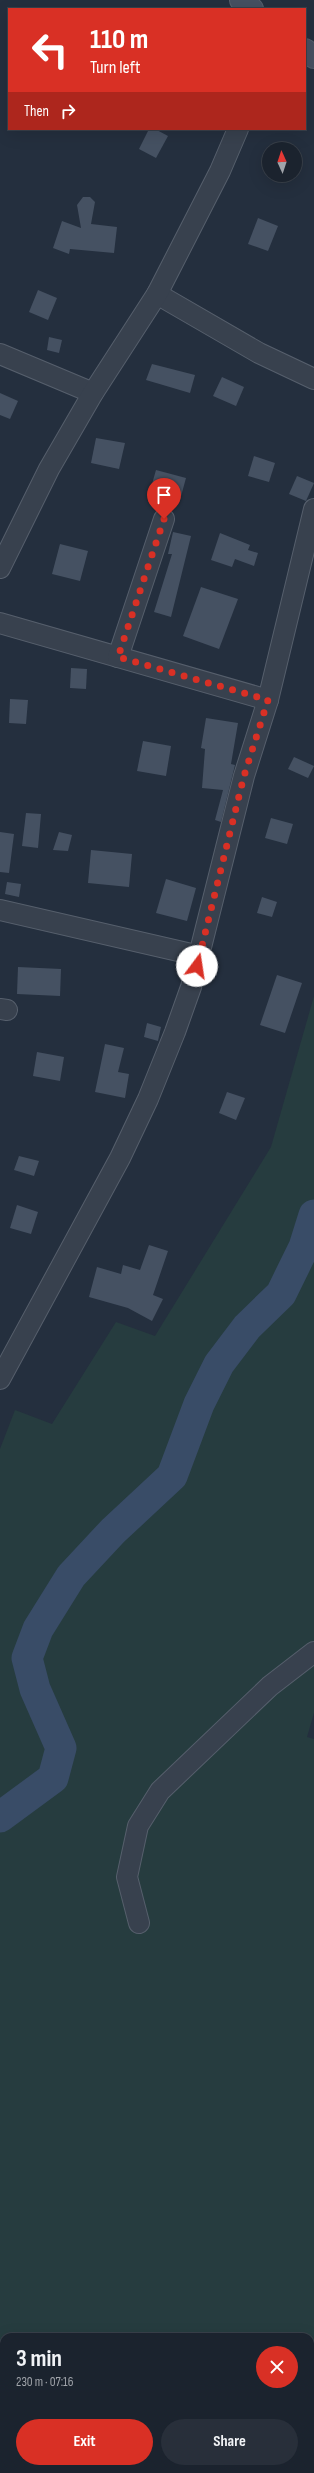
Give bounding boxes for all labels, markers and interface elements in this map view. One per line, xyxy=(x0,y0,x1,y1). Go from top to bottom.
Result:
text: 110 m xyxy=(90,23,148,56)
icon: left xyxy=(24,24,76,76)
text: Turn left xyxy=(90,57,141,78)
icon: right xyxy=(57,100,79,122)
text: Then xyxy=(24,102,49,121)
north arrow xyxy=(262,142,302,182)
map controls xyxy=(262,142,302,182)
pin xyxy=(147,478,181,519)
icon: arrive xyxy=(153,484,175,506)
position arrow xyxy=(176,945,218,987)
text: 3 min xyxy=(16,2344,62,2373)
button: close xyxy=(256,2346,298,2388)
text: 230 m · 07:16 xyxy=(16,2374,73,2390)
button: Exit xyxy=(16,2419,153,2465)
button: Share xyxy=(161,2419,298,2465)

